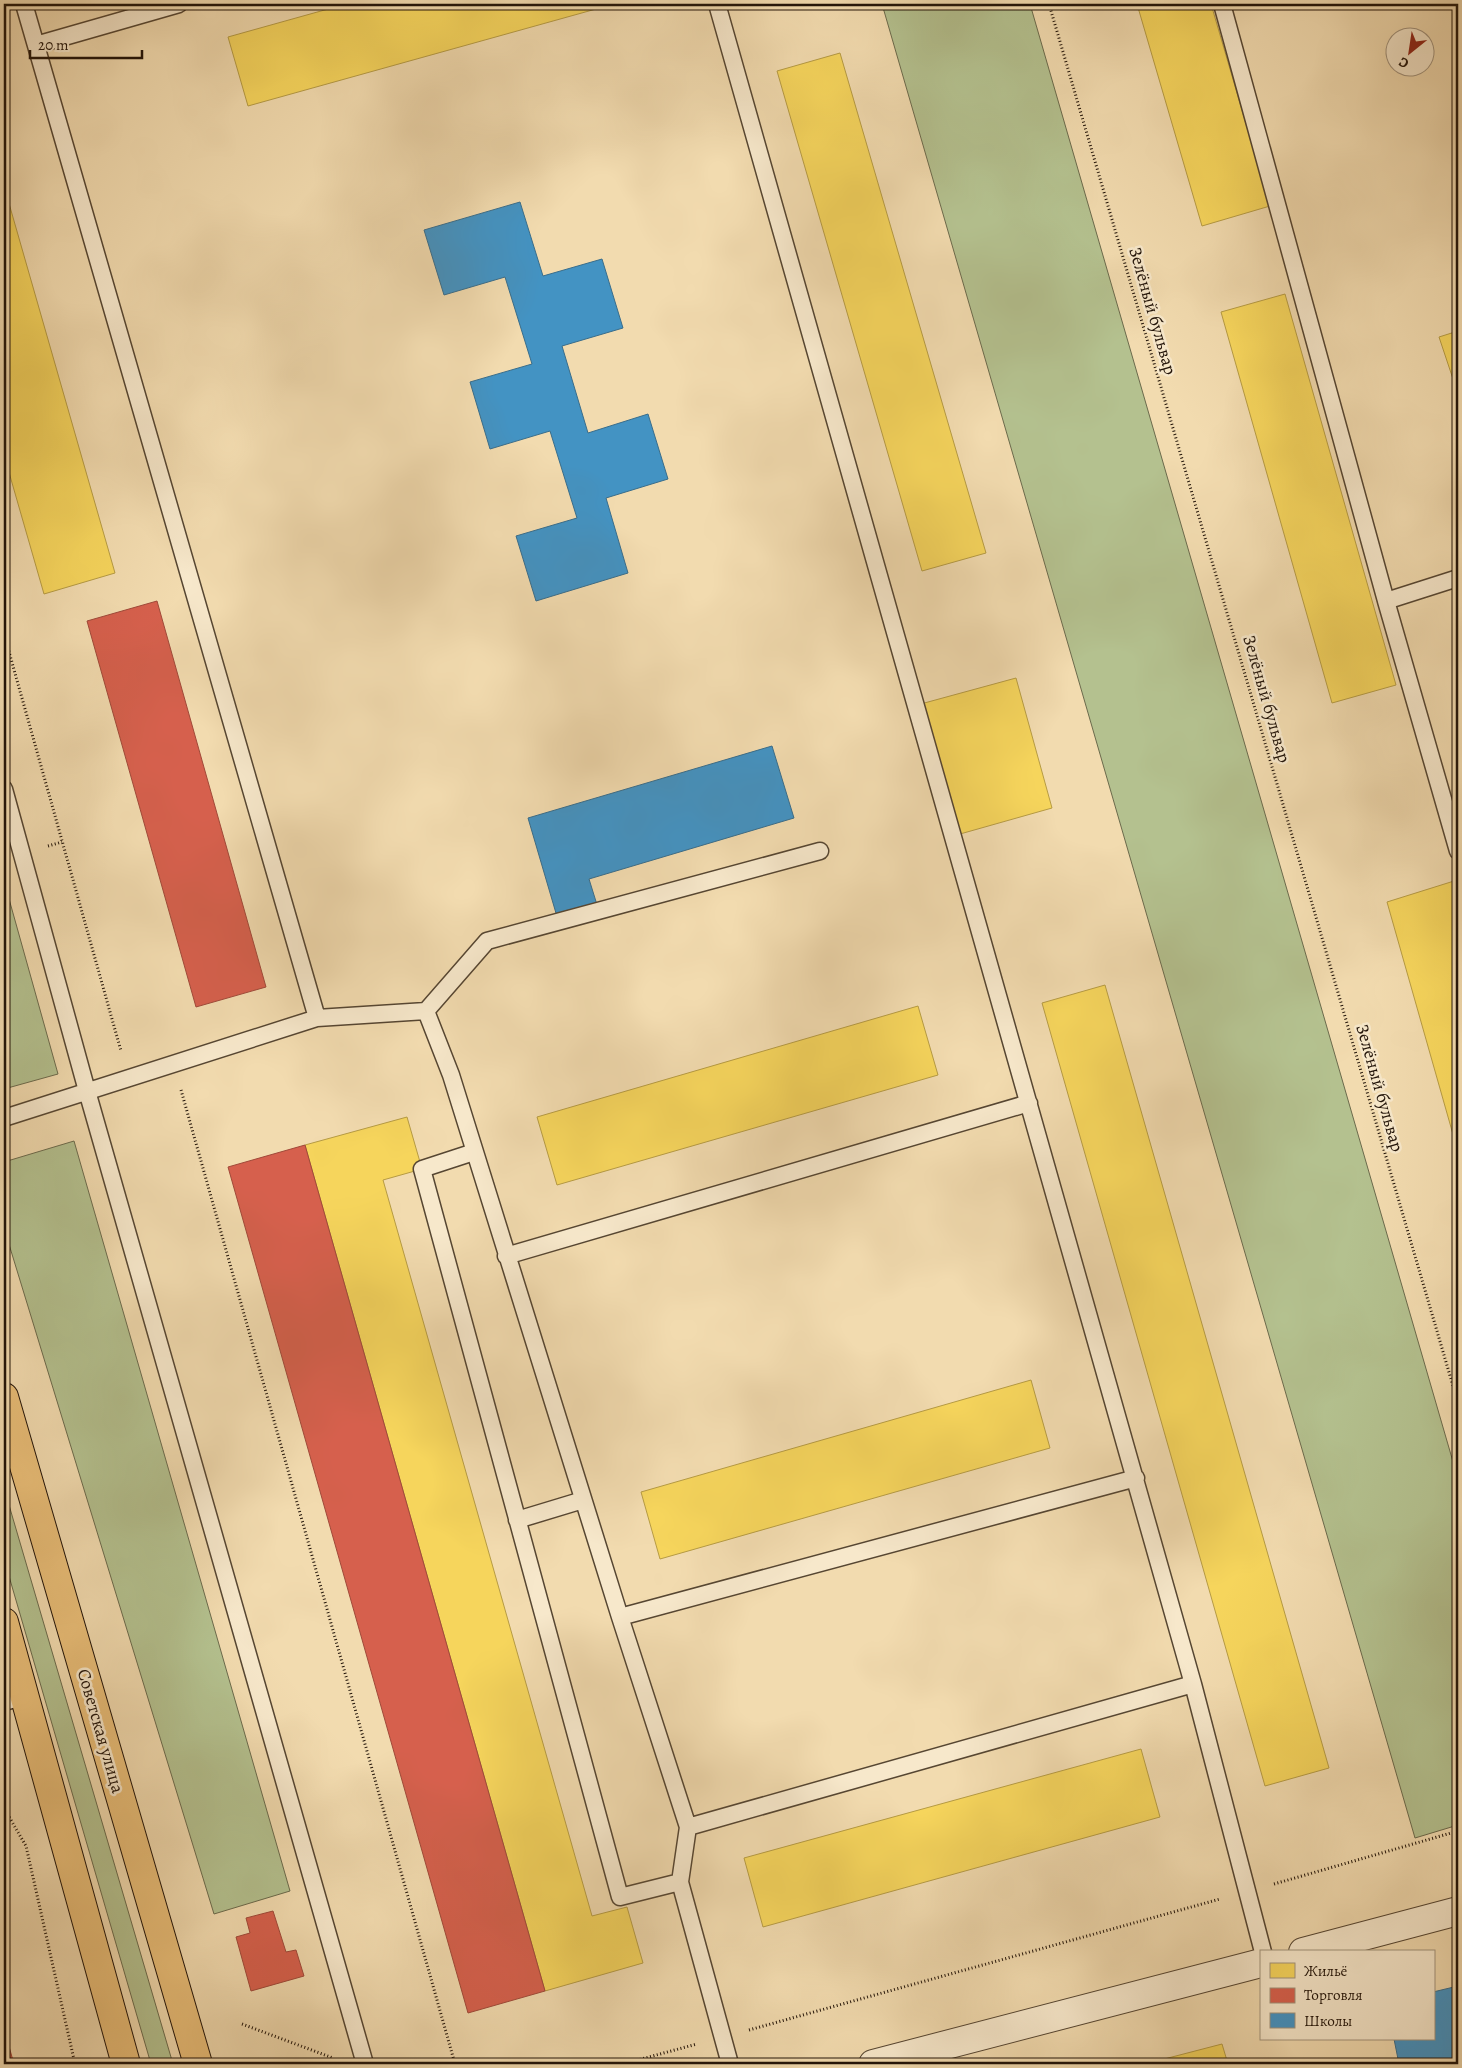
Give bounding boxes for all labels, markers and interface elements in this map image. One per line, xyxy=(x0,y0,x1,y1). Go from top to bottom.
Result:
scale bar xyxy=(30,28,142,60)
north arrow xyxy=(1384,28,1434,78)
text: 20 m xyxy=(38,35,69,55)
text: С xyxy=(1395,52,1412,73)
street label: Зелёный бульвар xyxy=(1123,244,1183,378)
street label: Зелёный бульвар xyxy=(1237,632,1297,766)
street label: Зелёный бульвар xyxy=(1350,1021,1410,1155)
street label: Советская улица xyxy=(72,1666,130,1797)
legend xyxy=(1260,1950,1434,2040)
text: Жильё xyxy=(1304,1961,1347,1981)
text: Торговля xyxy=(1304,1985,1362,2005)
text: Школы xyxy=(1304,2011,1352,2031)

